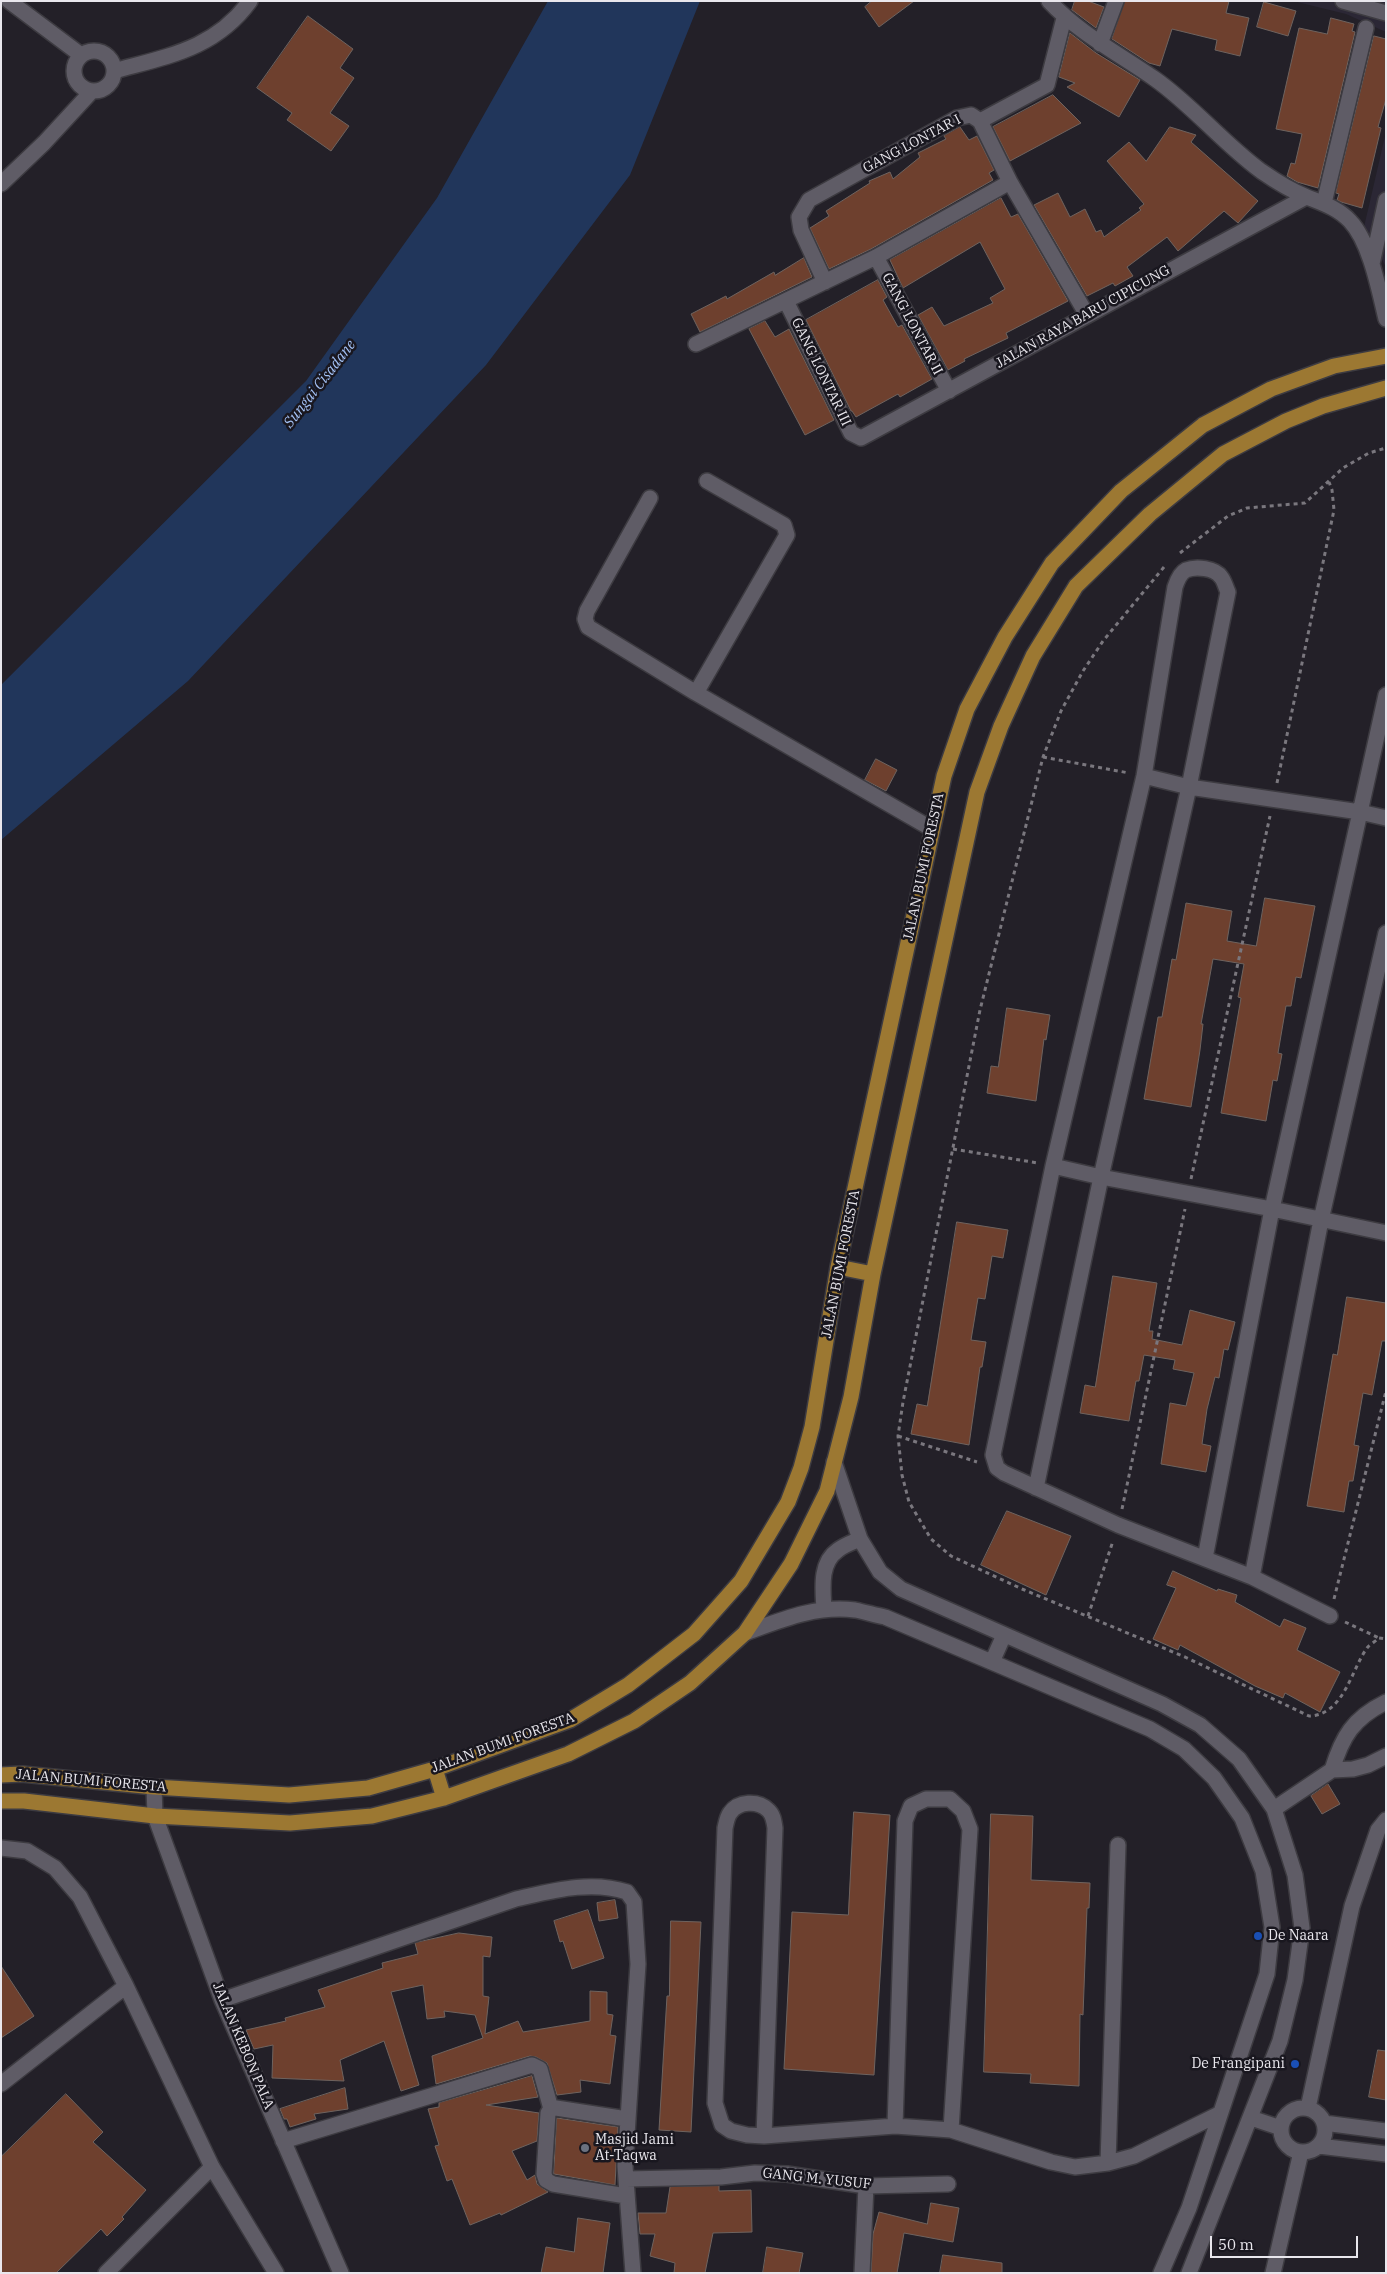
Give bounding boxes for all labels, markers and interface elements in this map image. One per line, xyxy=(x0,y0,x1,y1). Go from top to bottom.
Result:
street label: GANG LONTAR I xyxy=(860,111,964,177)
street label: JALAN RAYA BARU CIPICUNG xyxy=(993,262,1173,372)
street label: GANG LONTAR II xyxy=(878,270,946,378)
street label: GANG LONTAR III xyxy=(788,315,854,429)
water label: Sungai Cisadane xyxy=(280,336,360,432)
street label: JALAN BUMI FORESTA xyxy=(900,792,948,942)
street label: JALAN BUMI FORESTA xyxy=(818,1188,864,1340)
street label: JALAN BUMI FORESTA xyxy=(429,1709,577,1777)
street label: JALAN BUMI FORESTA xyxy=(15,1766,167,1796)
place label: De Naara xyxy=(1268,1928,1329,1944)
marker: De Naara xyxy=(1252,1930,1264,1942)
street label: JALAN KEBON PALA xyxy=(209,1980,277,2112)
place label: De Frangipani xyxy=(1191,2056,1285,2072)
marker: De Frangipani xyxy=(1289,2058,1301,2070)
place label: Masjid Jami At-Taqwa xyxy=(595,2132,674,2164)
marker: Masjid Jami At-Taqwa xyxy=(579,2142,591,2154)
street label: GANG M. YUSUF xyxy=(762,2165,872,2193)
scale bar xyxy=(1212,2226,1360,2258)
text: 50 m xyxy=(1218,2235,1254,2254)

